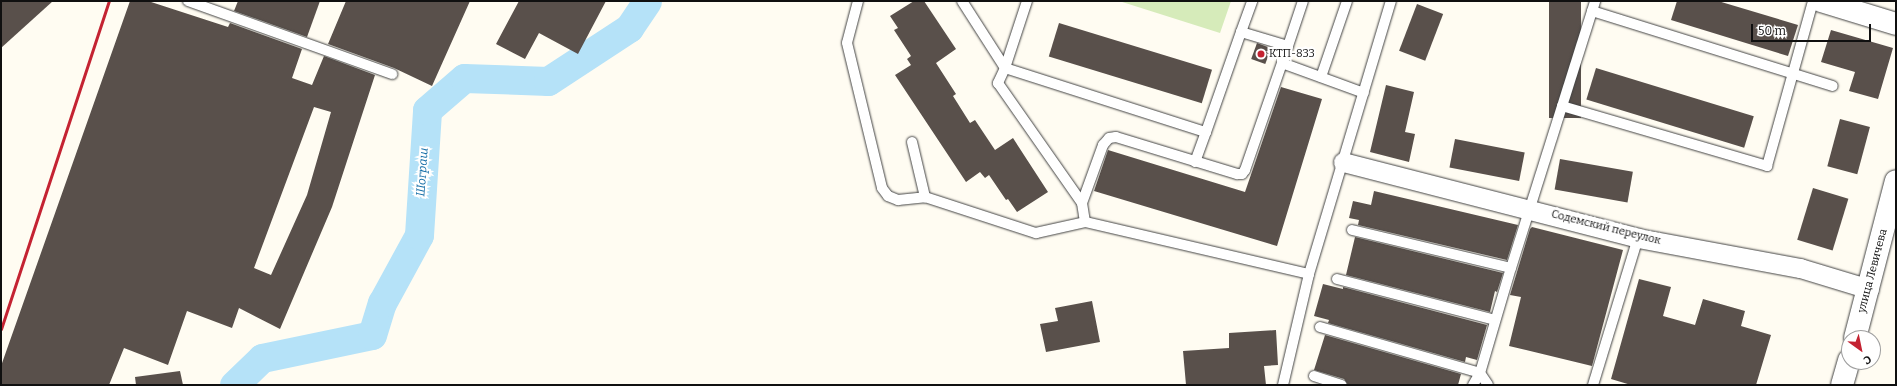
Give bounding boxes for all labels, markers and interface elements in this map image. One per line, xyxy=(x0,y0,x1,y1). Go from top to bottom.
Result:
scale bar xyxy=(1753,16,1873,42)
text: 50 m xyxy=(1758,24,1786,38)
place label: КТП-833 xyxy=(1269,47,1315,61)
marker: КТП-833 xyxy=(1256,49,1266,59)
water label: Шограш xyxy=(414,147,432,197)
street label: Содемский переулок xyxy=(1550,208,1662,248)
street label: улица Левичева xyxy=(1855,228,1891,314)
north arrow xyxy=(1841,330,1881,370)
text: С xyxy=(1861,352,1874,367)

